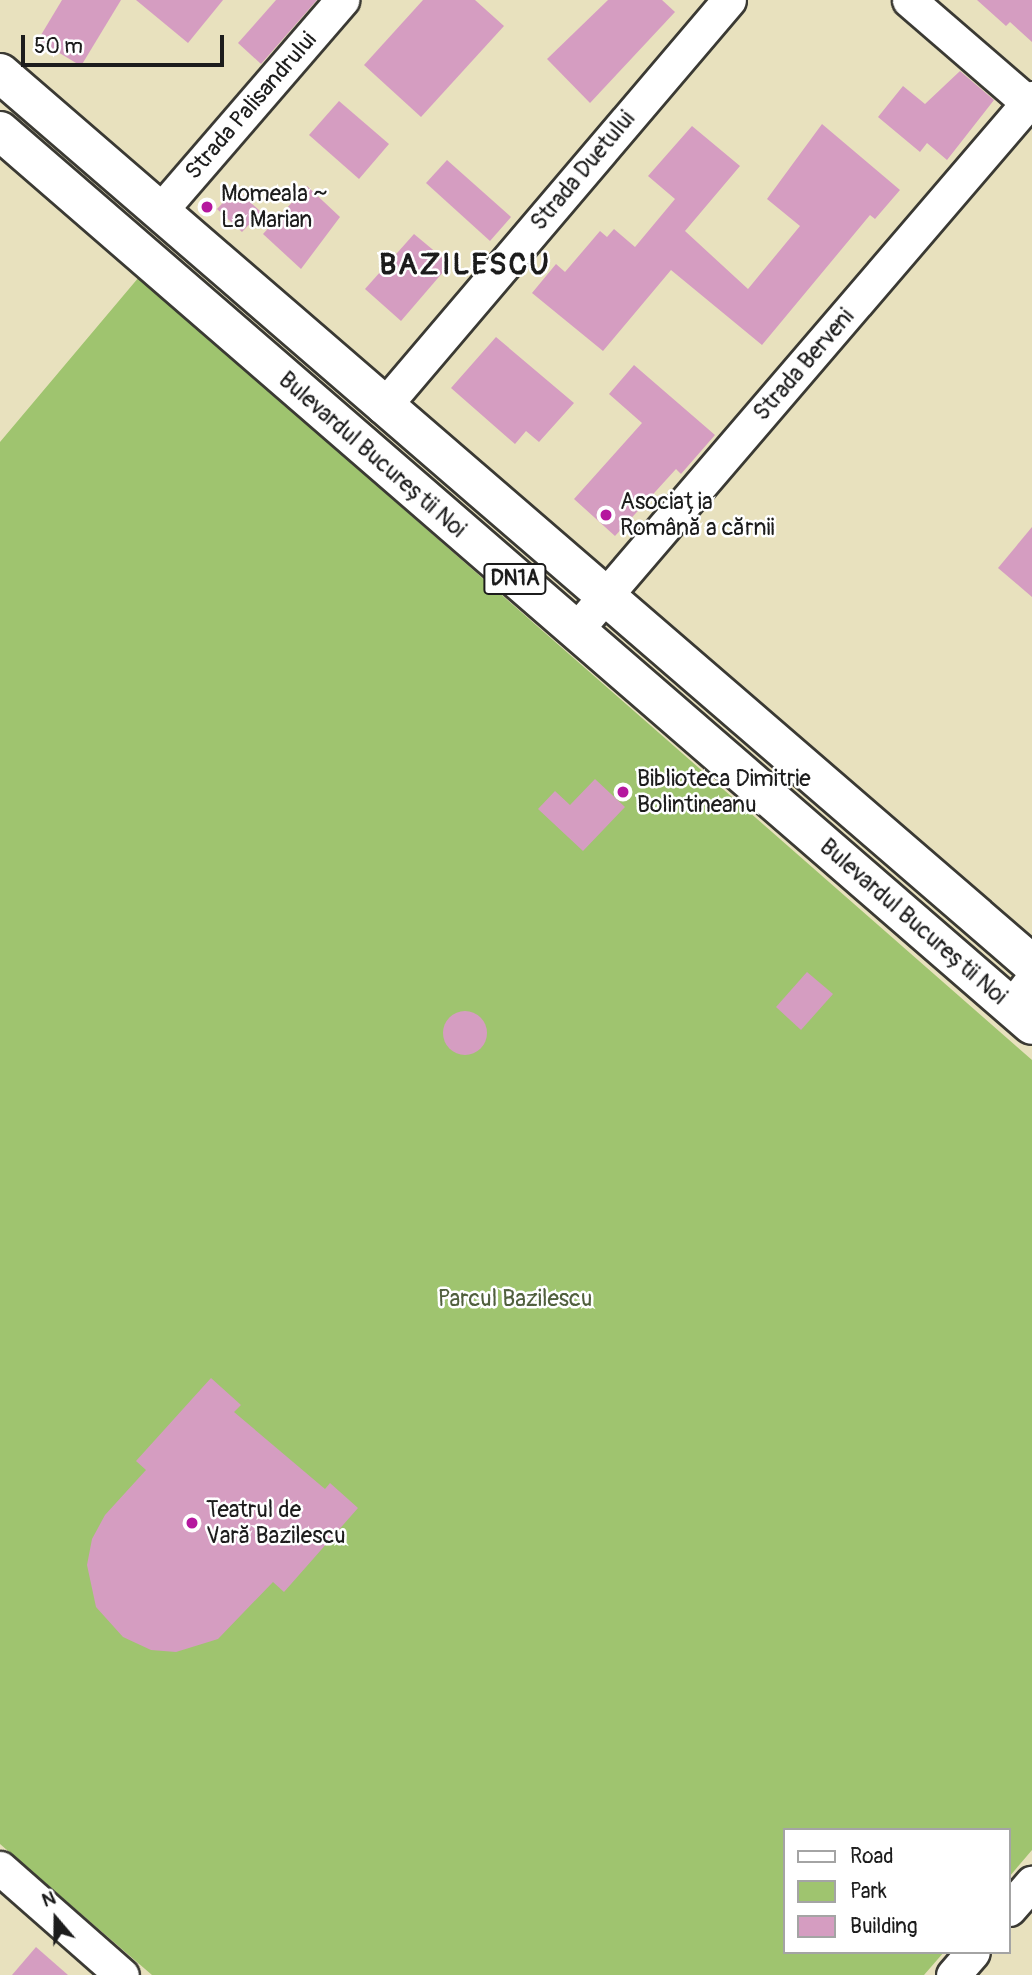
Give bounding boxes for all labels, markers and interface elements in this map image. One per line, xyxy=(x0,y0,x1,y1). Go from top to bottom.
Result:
scale bar xyxy=(24,21,228,65)
street label: Strada Palisandrului xyxy=(180,27,322,185)
text: 50 m xyxy=(34,33,83,60)
street label: Strada Duetului xyxy=(525,106,641,236)
place label: Momeala ~ La Marian xyxy=(221,180,328,234)
marker: Momeala ~ La Marian xyxy=(199,199,215,215)
district label: BAZILESCU xyxy=(380,247,550,283)
street label: Strada Berveni xyxy=(748,303,860,427)
street label: Bulevardul Bucureștii Noi xyxy=(273,366,471,544)
place label: Asociația Română a cărnii xyxy=(620,488,775,542)
marker: Asociația Română a cărnii xyxy=(598,507,614,523)
road number: DN1A xyxy=(482,562,548,596)
place label: Biblioteca Dimitrie Bolintineanu xyxy=(637,765,811,819)
marker: Biblioteca Dimitrie Bolintineanu xyxy=(615,784,631,800)
street label: Bulevardul Bucureștii Noi xyxy=(814,833,1012,1011)
park label: Parcul Bazilescu xyxy=(438,1285,592,1313)
place label: Teatrul de Vară Bazilescu xyxy=(206,1496,346,1550)
marker: Teatrul de Vară Bazilescu xyxy=(184,1515,200,1531)
legend xyxy=(783,1828,1011,1954)
text: Road xyxy=(850,1843,894,1870)
text: Park xyxy=(850,1878,887,1905)
north arrow xyxy=(21,1884,91,1954)
text: N xyxy=(39,1886,59,1913)
text: Building xyxy=(850,1913,917,1940)

